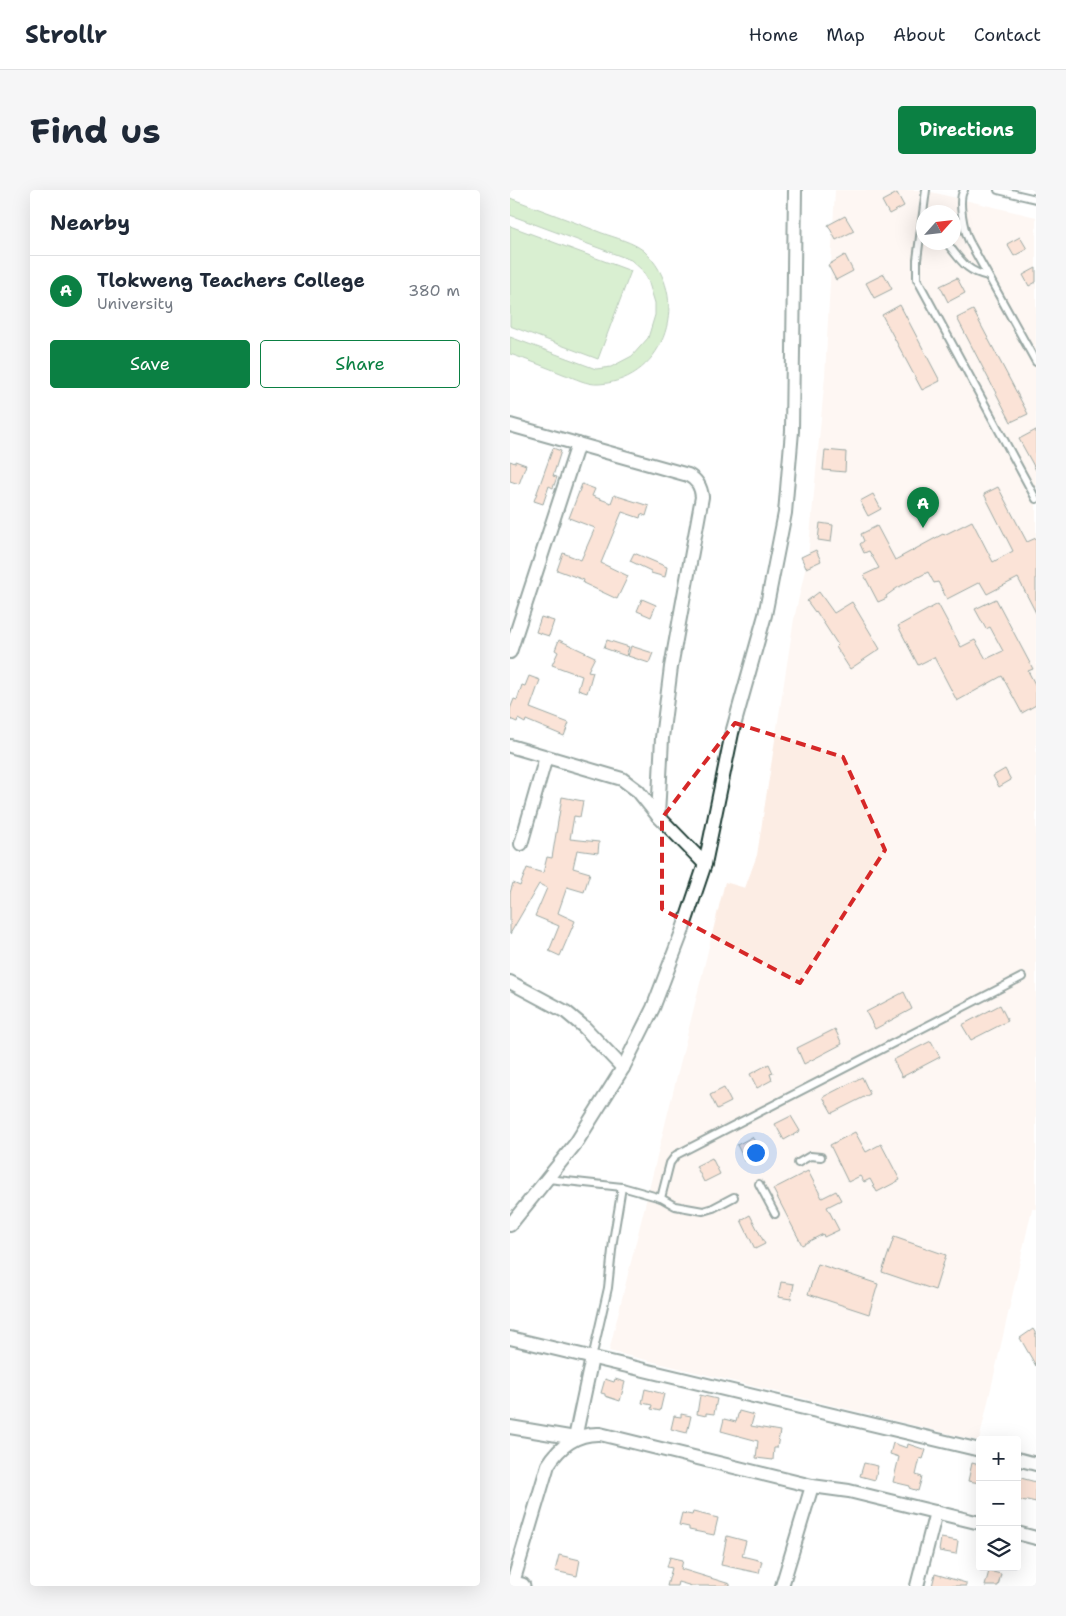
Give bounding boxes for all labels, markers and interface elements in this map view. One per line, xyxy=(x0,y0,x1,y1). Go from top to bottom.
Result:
text: Strollr xyxy=(25,19,107,51)
text: Home xyxy=(749,23,798,47)
text: Map xyxy=(826,23,865,47)
text: About xyxy=(893,23,946,47)
text: Contact xyxy=(974,23,1041,47)
button: Directions xyxy=(898,106,1036,154)
text: Find us xyxy=(30,107,161,154)
north arrow xyxy=(916,205,961,250)
text: Nearby xyxy=(50,209,130,237)
text: Tlokweng Teachers College xyxy=(97,268,365,293)
text: A xyxy=(60,280,72,301)
text: 380 m xyxy=(408,280,460,301)
text: University xyxy=(97,293,173,314)
button: Save xyxy=(50,340,250,388)
button: Share xyxy=(260,340,460,388)
pin: A xyxy=(907,487,939,528)
your location xyxy=(743,1140,769,1166)
map controls xyxy=(976,1436,1021,1571)
button: + xyxy=(976,1436,1021,1481)
button: − xyxy=(976,1481,1021,1526)
button: layers xyxy=(976,1526,1021,1571)

